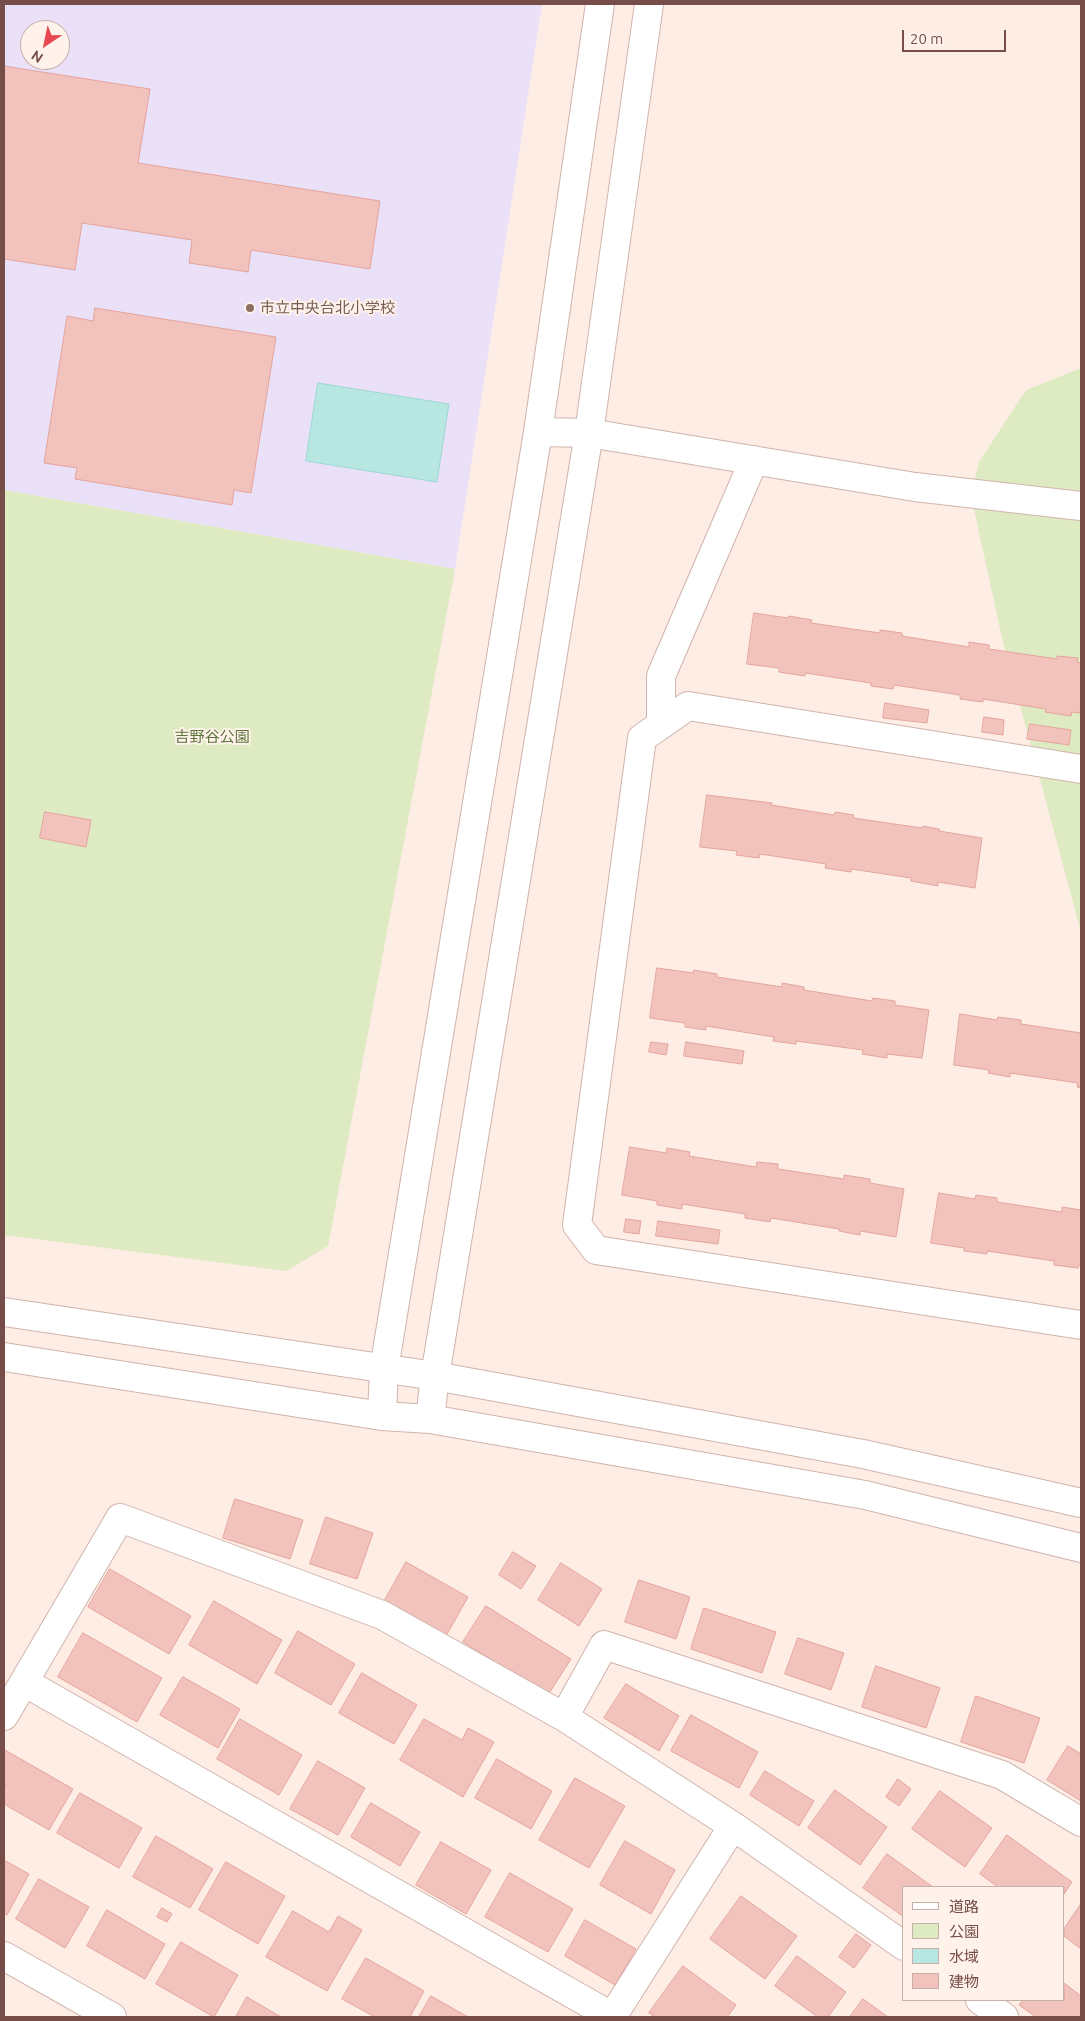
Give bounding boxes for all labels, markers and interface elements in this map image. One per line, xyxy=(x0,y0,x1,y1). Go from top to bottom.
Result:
north arrow xyxy=(20,20,70,70)
scale bar xyxy=(905,20,1009,52)
text: 20 m xyxy=(910,30,943,47)
text: N xyxy=(28,47,46,66)
place label: 市立中央台北小学校 xyxy=(260,299,395,317)
marker: 市立中央台北小学校 xyxy=(244,302,256,314)
park label: 吉野谷公園 xyxy=(175,728,249,746)
legend xyxy=(902,1886,1065,2001)
text: 道路 xyxy=(949,1898,979,1915)
text: 公園 xyxy=(949,1923,979,1940)
text: 水域 xyxy=(949,1948,979,1965)
text: 建物 xyxy=(949,1973,979,1990)

